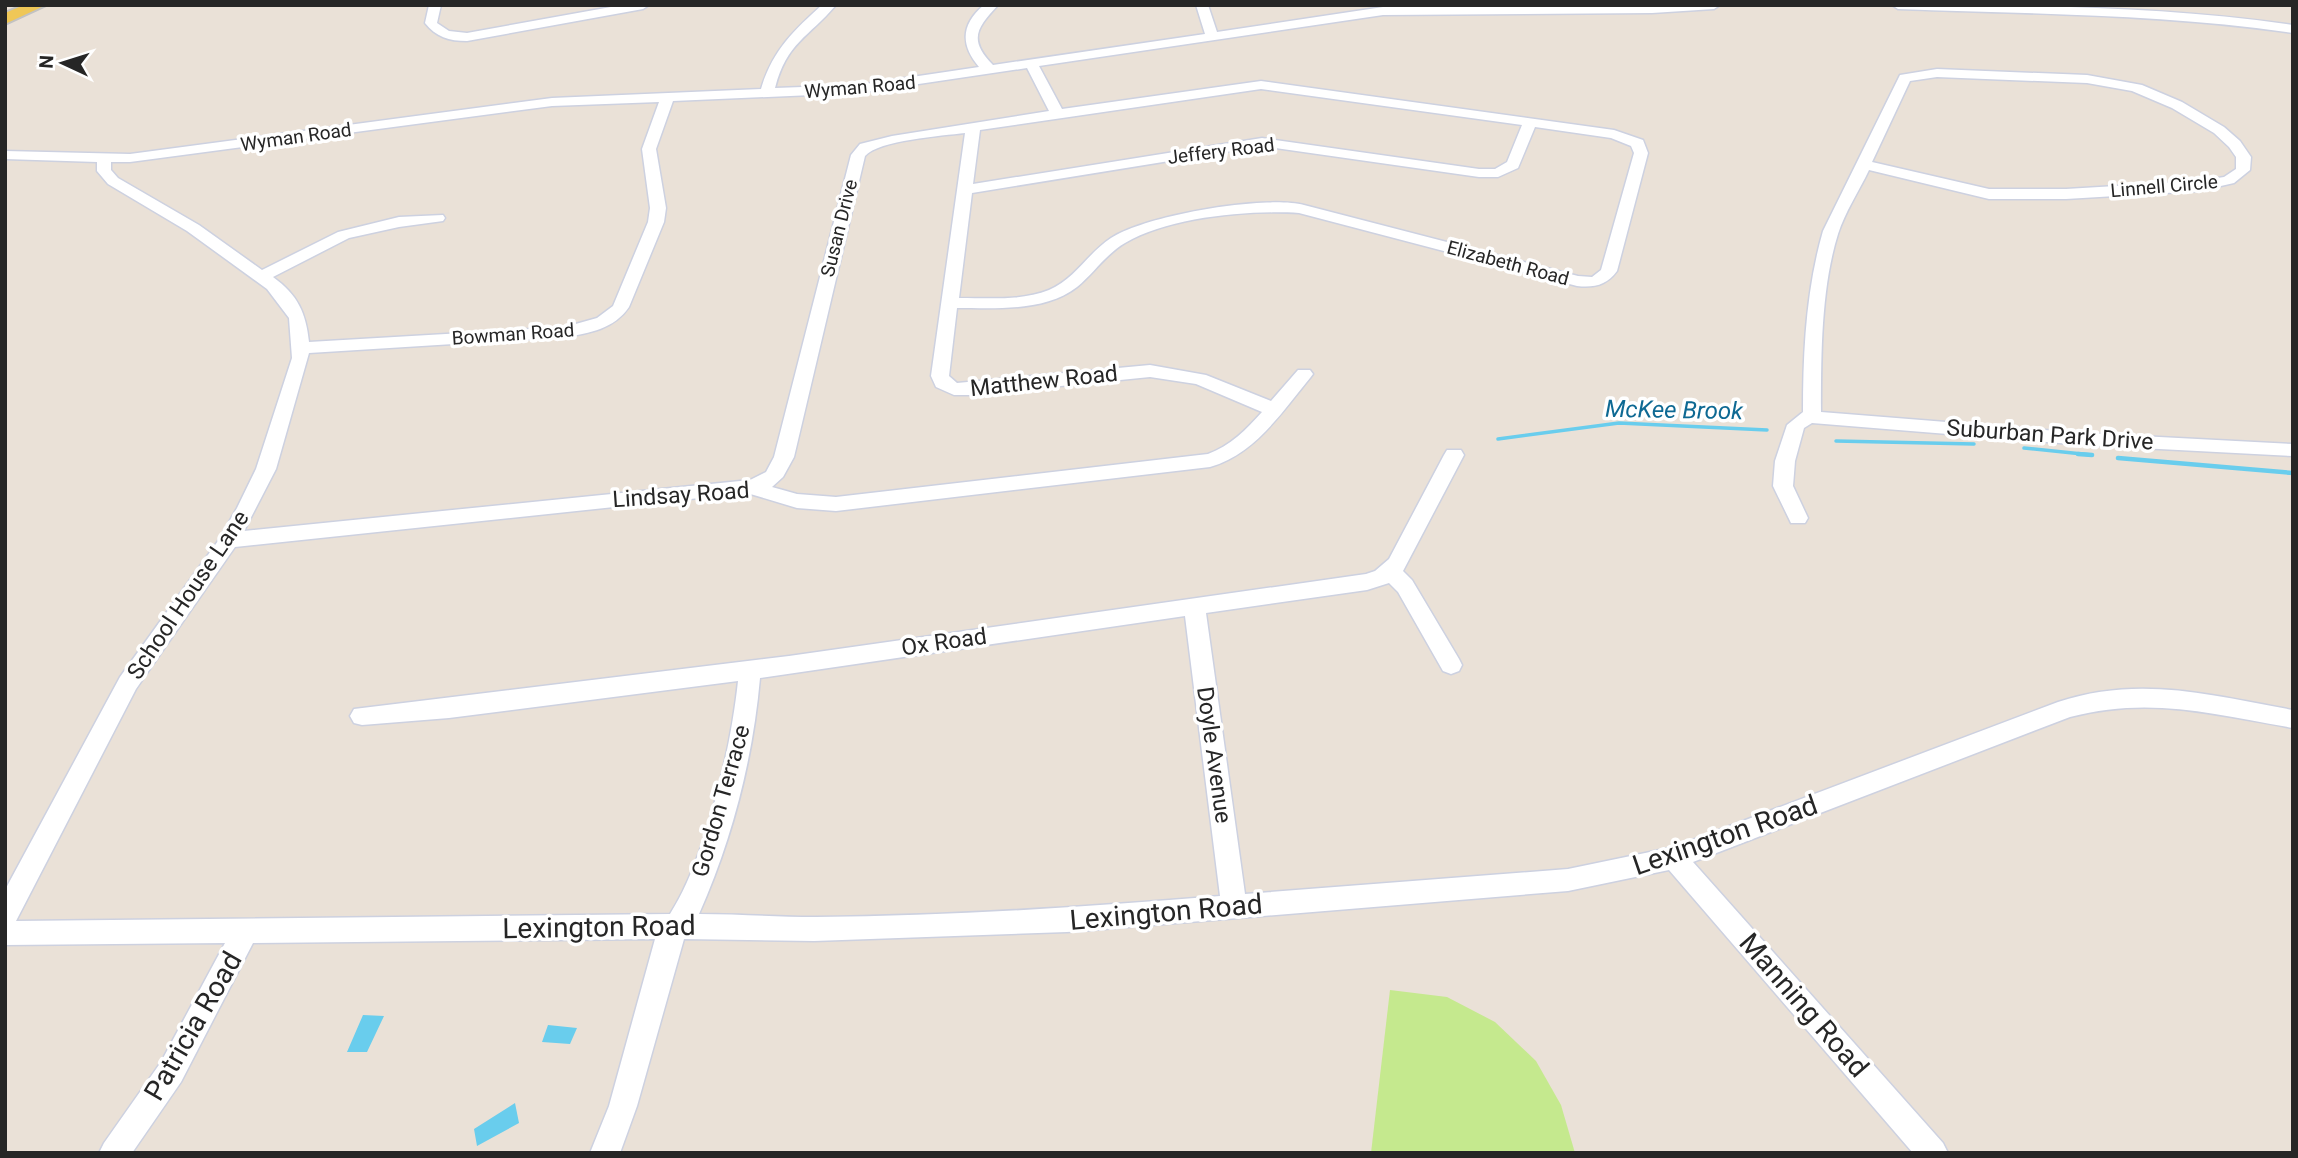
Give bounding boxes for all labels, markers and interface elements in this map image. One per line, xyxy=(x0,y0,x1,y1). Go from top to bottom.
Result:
north arrow xyxy=(28,28,98,98)
text: N xyxy=(35,54,58,69)
street label: Wyman Road xyxy=(803,71,917,103)
street label: Wyman Road xyxy=(239,118,353,156)
street label: Jeffery Road xyxy=(1166,133,1276,169)
street label: Linnell Circle xyxy=(2109,170,2219,202)
street label: Susan Drive xyxy=(816,177,862,279)
street label: Elizabeth Road xyxy=(1444,236,1572,290)
street label: Bowman Road xyxy=(451,318,575,350)
street label: Matthew Road xyxy=(969,360,1119,402)
water label: McKee Brook xyxy=(1605,395,1744,425)
street label: Suburban Park Drive xyxy=(1946,414,2154,456)
street label: Lindsay Road xyxy=(612,477,750,513)
street label: School House Lane xyxy=(122,506,254,684)
street label: Ox Road xyxy=(900,623,988,661)
street label: Doyle Avenue xyxy=(1191,685,1237,825)
street label: Gordon Terrace xyxy=(686,722,756,880)
street label: Lexington Road xyxy=(1628,788,1822,882)
street label: Lexington Road xyxy=(1068,887,1264,937)
street label: Lexington Road xyxy=(502,909,696,945)
street label: Manning Road xyxy=(1733,926,1875,1084)
street label: Patricia Road xyxy=(137,946,249,1106)

